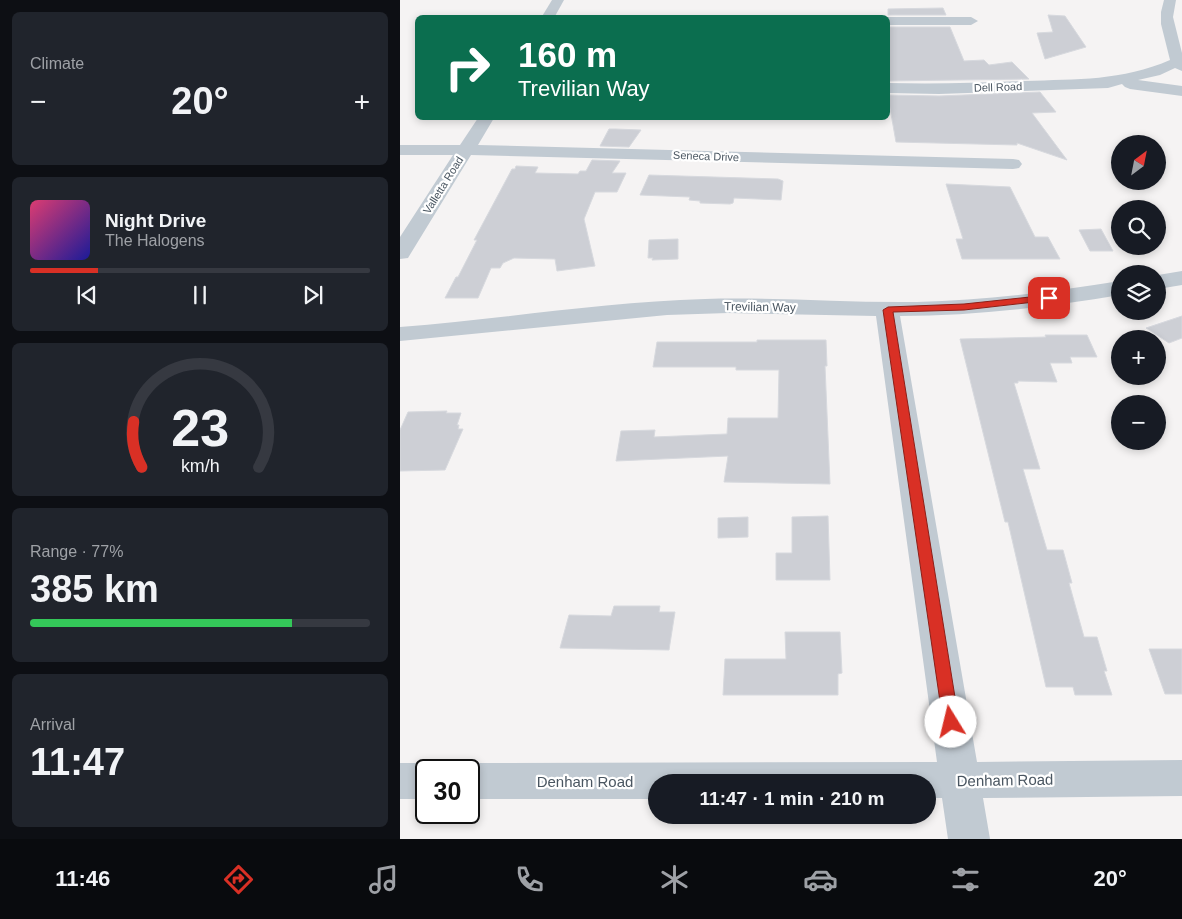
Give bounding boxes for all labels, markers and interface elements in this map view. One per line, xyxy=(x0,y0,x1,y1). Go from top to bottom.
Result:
icon: right xyxy=(435,35,500,100)
text: 160 m xyxy=(518,35,617,74)
text: Climate xyxy=(30,55,84,72)
text: Trevilian Way xyxy=(518,76,650,101)
text: 20° xyxy=(171,80,229,122)
street label: Dell Road xyxy=(974,80,1022,94)
text: − xyxy=(30,86,46,117)
text: + xyxy=(354,86,370,117)
north arrow xyxy=(1111,135,1166,190)
map controls xyxy=(1111,135,1166,450)
street label: Seneca Drive xyxy=(673,149,739,163)
street label: Valletta Road xyxy=(421,154,465,216)
button: search xyxy=(1111,200,1166,255)
text: Night Drive xyxy=(105,210,206,231)
text: The Halogens xyxy=(105,232,205,249)
button: layers xyxy=(1111,265,1166,320)
pin xyxy=(1028,277,1070,319)
icon: previous xyxy=(73,281,101,309)
icon: pause xyxy=(186,281,214,309)
icon: next xyxy=(299,281,327,309)
icon: arrive xyxy=(1035,284,1063,312)
street label: Trevilian Way xyxy=(724,299,796,315)
button: + xyxy=(1111,330,1166,385)
button: − xyxy=(1111,395,1166,450)
text: 23 xyxy=(171,399,229,457)
text: km/h xyxy=(181,456,219,476)
text: Range · 77% xyxy=(30,543,123,560)
text: 385 km xyxy=(30,568,159,610)
position arrow xyxy=(924,695,976,747)
text: Arrival xyxy=(30,716,75,733)
text: 11:47 xyxy=(30,741,125,783)
speed limit sign: 30 xyxy=(415,759,480,824)
street label: Denham Road xyxy=(956,771,1054,789)
street label: Denham Road xyxy=(537,773,633,790)
text: 11:47 · 1 min · 210 m xyxy=(700,788,884,809)
icon: directions xyxy=(221,862,256,897)
icon: music xyxy=(366,862,401,897)
icon: phone xyxy=(512,862,547,897)
icon: climate xyxy=(657,862,692,897)
icon: car xyxy=(803,862,838,897)
icon: filters xyxy=(948,862,983,897)
text: 11:46 xyxy=(55,866,110,891)
text: 20° xyxy=(1093,866,1127,891)

